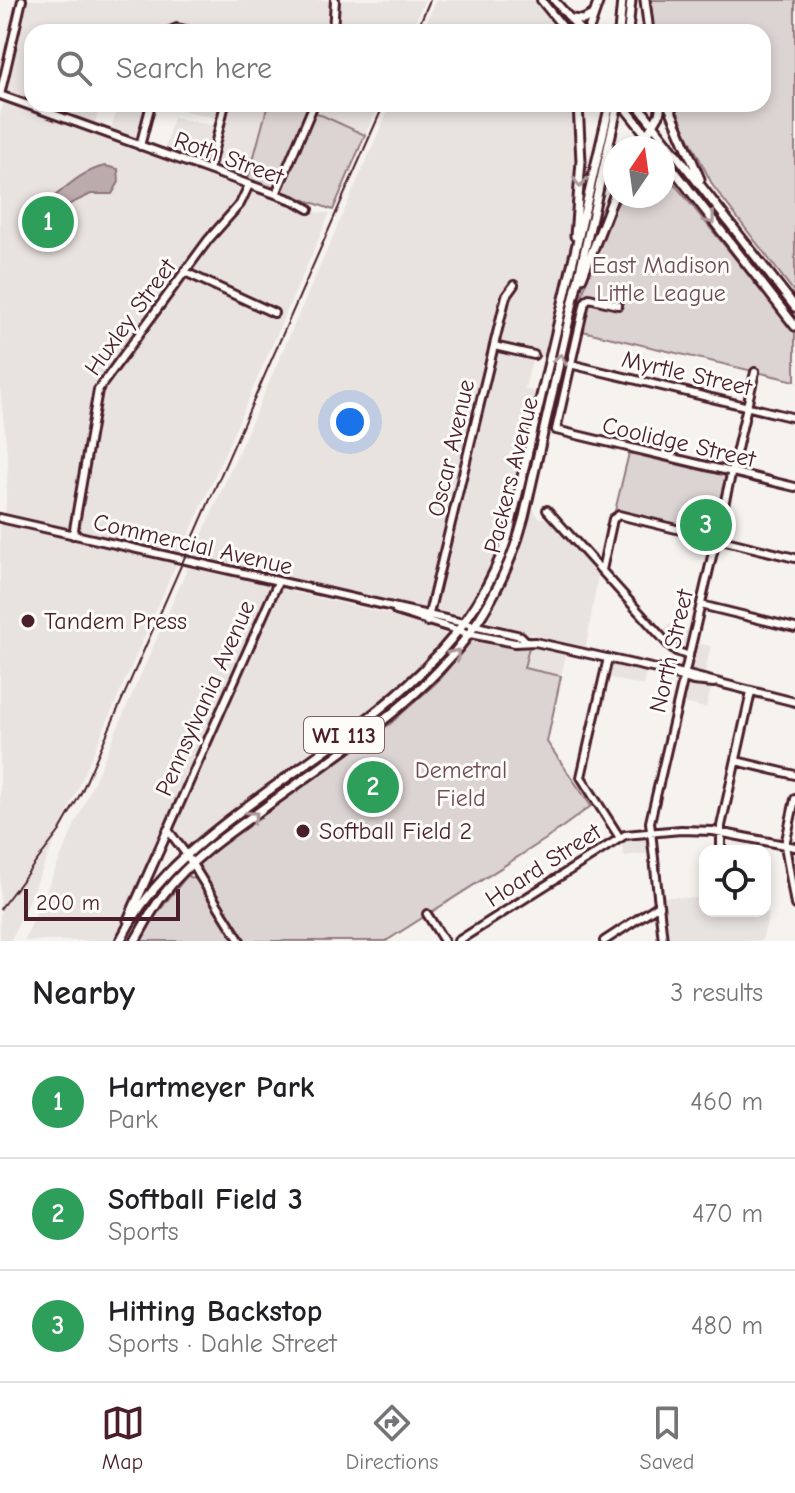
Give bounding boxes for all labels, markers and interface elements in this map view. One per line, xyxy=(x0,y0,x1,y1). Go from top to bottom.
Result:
search box xyxy=(24,24,771,112)
icon: search xyxy=(52,46,96,90)
text: Search here xyxy=(116,51,272,86)
street label: Roth Street xyxy=(170,125,289,191)
north arrow xyxy=(603,136,675,208)
one-way arrow xyxy=(572,176,589,189)
pin: 1 xyxy=(22,192,74,252)
one-way arrow xyxy=(700,210,714,224)
park label: East Madison Little League xyxy=(592,251,730,307)
street label: Huxley Street xyxy=(78,252,182,381)
street label: Myrtle Street xyxy=(619,344,756,402)
one-way arrow xyxy=(551,353,568,367)
street label: Oscar Avenue xyxy=(422,377,480,519)
street label: Packers Avenue xyxy=(478,394,544,556)
your location xyxy=(330,402,370,442)
street label: Coolidge Street xyxy=(600,411,759,473)
pin: 3 xyxy=(680,495,732,555)
street label: Commercial Avenue xyxy=(91,507,295,581)
street label: North Street xyxy=(643,585,699,715)
street label: Pennsylvania Avenue xyxy=(149,596,261,800)
place label: Tandem Press xyxy=(44,607,187,635)
marker: Tandem Press xyxy=(19,612,37,630)
one-way arrow xyxy=(445,648,460,663)
road number: WI 113 xyxy=(304,717,384,753)
park label: Demetral Field xyxy=(415,756,507,812)
pin: 2 xyxy=(347,757,399,817)
one-way arrow xyxy=(244,811,258,826)
place label: Softball Field 2 xyxy=(319,817,472,845)
street label: Hoard Street xyxy=(480,817,607,913)
marker: Softball Field 2 xyxy=(294,822,312,840)
map controls xyxy=(699,845,771,917)
button: locate xyxy=(699,845,771,917)
scale bar xyxy=(24,885,180,921)
text: 200 m xyxy=(36,890,100,916)
text: Nearby xyxy=(32,973,135,1013)
text: 3 results xyxy=(670,978,763,1008)
text: Hartmeyer Park xyxy=(108,1070,314,1105)
text: 1 xyxy=(53,1087,63,1117)
text: 460 m xyxy=(690,1087,763,1117)
text: Park xyxy=(108,1105,158,1135)
text: Softball Field 3 xyxy=(108,1182,303,1217)
text: 2 xyxy=(52,1199,64,1229)
text: 470 m xyxy=(692,1199,763,1229)
text: Sports xyxy=(108,1217,179,1247)
text: Hitting Backstop xyxy=(108,1294,322,1329)
text: 3 xyxy=(52,1311,64,1341)
text: 480 m xyxy=(691,1311,763,1341)
text: Sports · Dahle Street xyxy=(108,1329,337,1359)
tab: Map xyxy=(101,1401,145,1475)
tab: Directions xyxy=(346,1401,439,1475)
tab: Saved xyxy=(640,1401,694,1475)

